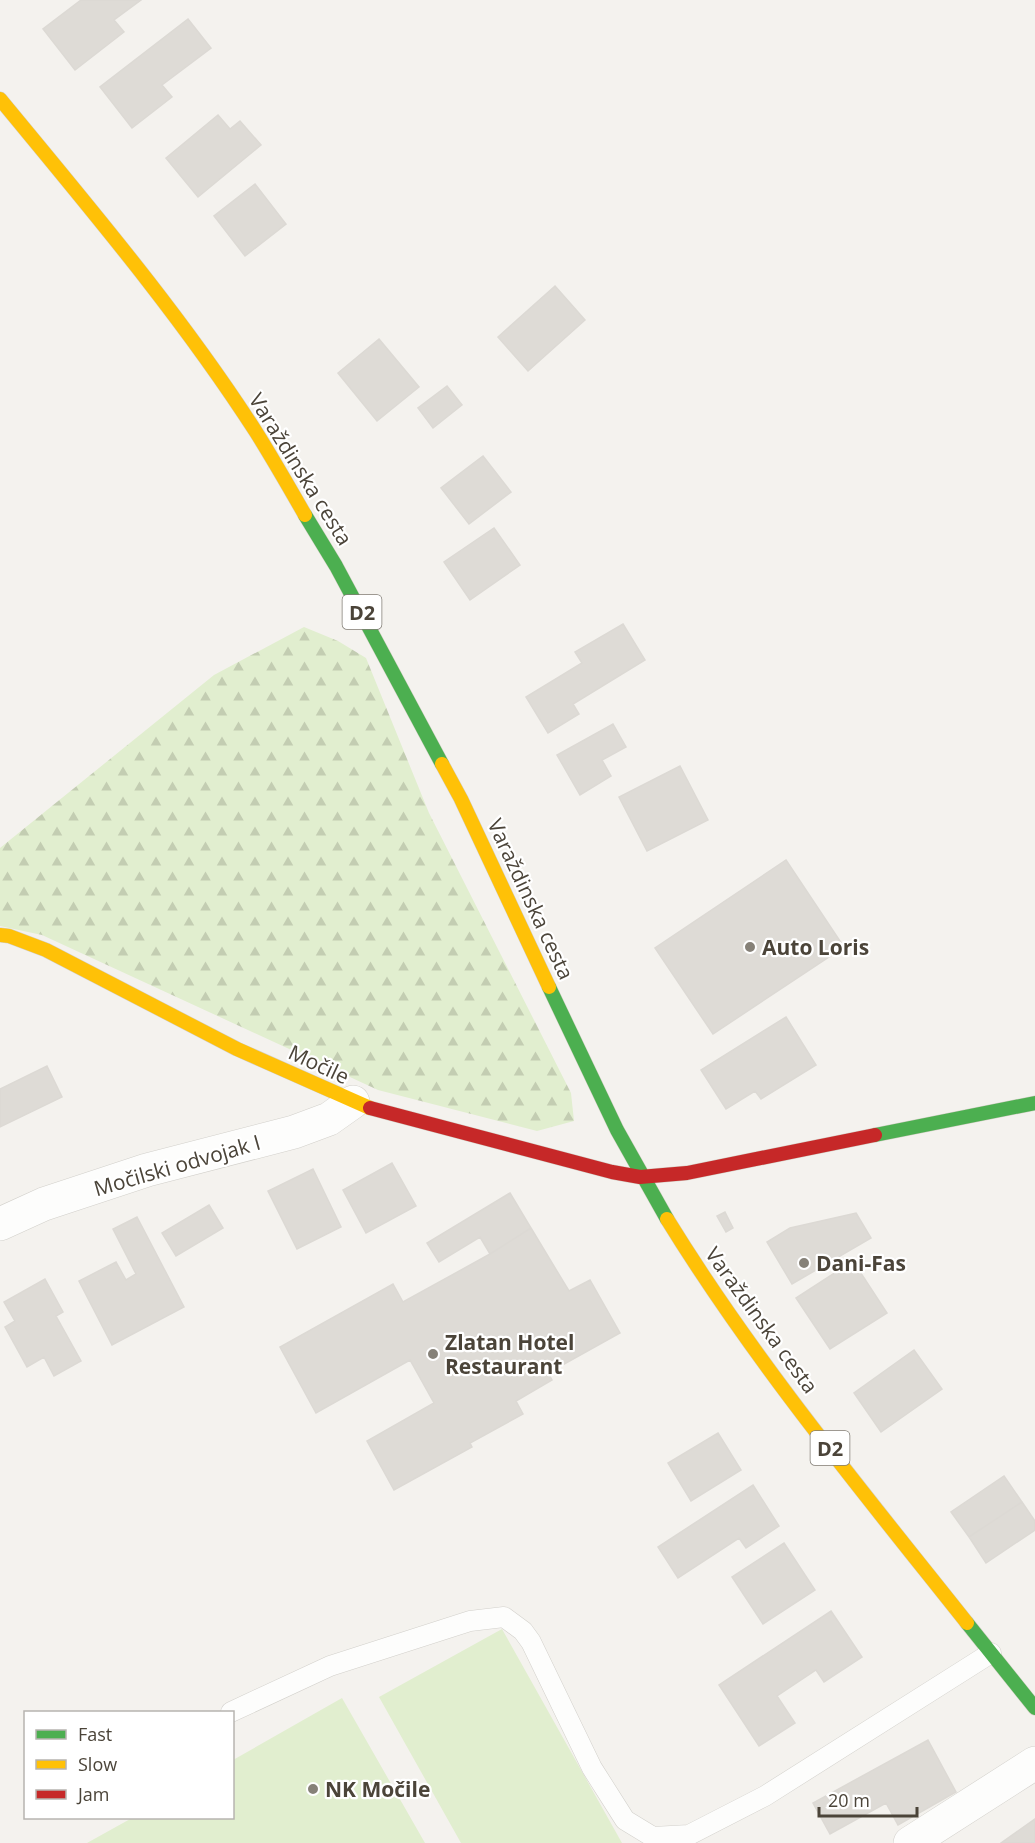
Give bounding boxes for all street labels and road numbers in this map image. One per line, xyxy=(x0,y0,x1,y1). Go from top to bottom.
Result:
street label: Varaždinska cesta xyxy=(243,388,359,550)
road number: D2 xyxy=(342,595,382,629)
street label: Varaždinska cesta xyxy=(481,814,581,984)
street label: Močile xyxy=(284,1038,354,1090)
street label: Močilski odvojak I xyxy=(91,1128,263,1202)
street label: Varaždinska cesta xyxy=(699,1241,825,1399)
road number: D2 xyxy=(810,1431,850,1465)

